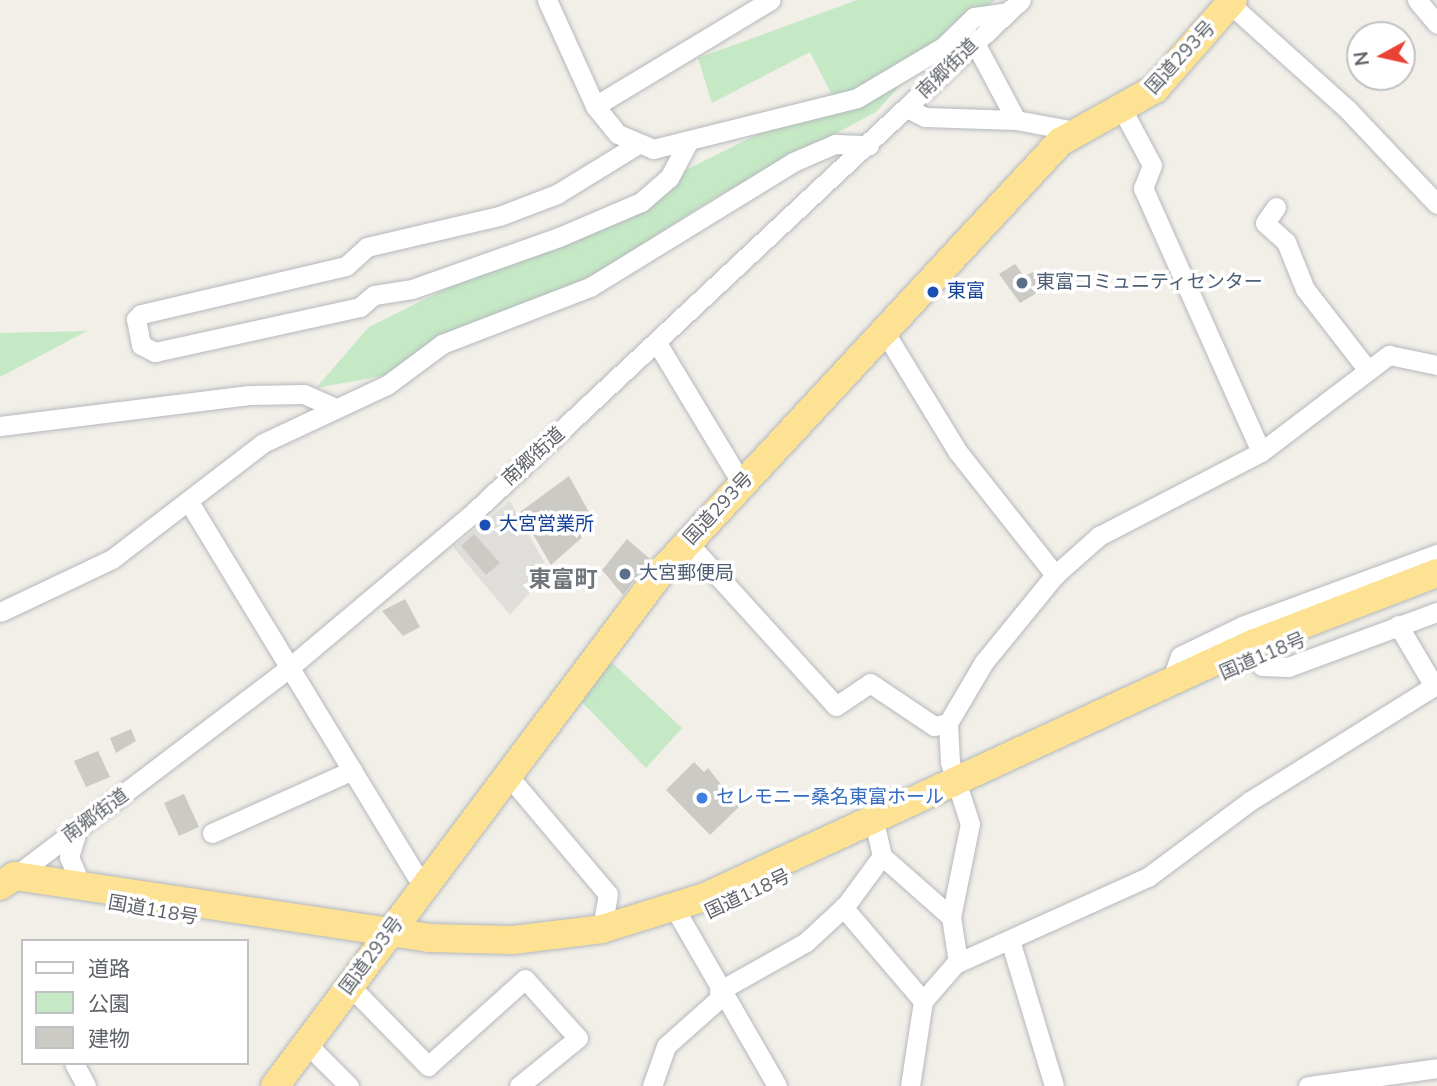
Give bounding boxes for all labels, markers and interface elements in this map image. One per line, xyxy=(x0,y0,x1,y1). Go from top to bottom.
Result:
street label: 国道293号 xyxy=(1142,17,1220,99)
north arrow xyxy=(1346,21,1416,91)
street label: 南郷街道 xyxy=(913,34,983,104)
text: N xyxy=(1348,50,1376,67)
place label: 東富コミュニティセンター xyxy=(1036,272,1264,294)
marker: 東富コミュニティセンター xyxy=(1014,275,1030,291)
place label: 東富 xyxy=(947,281,985,303)
marker: 東富 xyxy=(925,284,941,300)
street label: 南郷街道 xyxy=(498,423,570,491)
street label: 国道293号 xyxy=(680,468,758,550)
place label: 大宮営業所 xyxy=(499,514,594,536)
marker: 大宮営業所 xyxy=(477,517,493,533)
place label: 大宮郵便局 xyxy=(639,563,734,585)
district label: 東富町 xyxy=(529,566,597,594)
marker: 大宮郵便局 xyxy=(617,566,633,582)
street label: 国道118号 xyxy=(1217,629,1309,685)
street label: 南郷街道 xyxy=(59,784,133,848)
place label: セレモニー桑名東富ホール xyxy=(716,787,944,809)
marker: セレモニー桑名東富ホール xyxy=(694,790,710,806)
street label: 国道118号 xyxy=(702,865,794,925)
street label: 国道118号 xyxy=(106,892,200,930)
street label: 国道293号 xyxy=(335,913,409,999)
legend xyxy=(21,939,248,1065)
text: 道路 xyxy=(88,955,130,983)
text: 公園 xyxy=(88,990,130,1018)
text: 建物 xyxy=(88,1025,130,1053)

